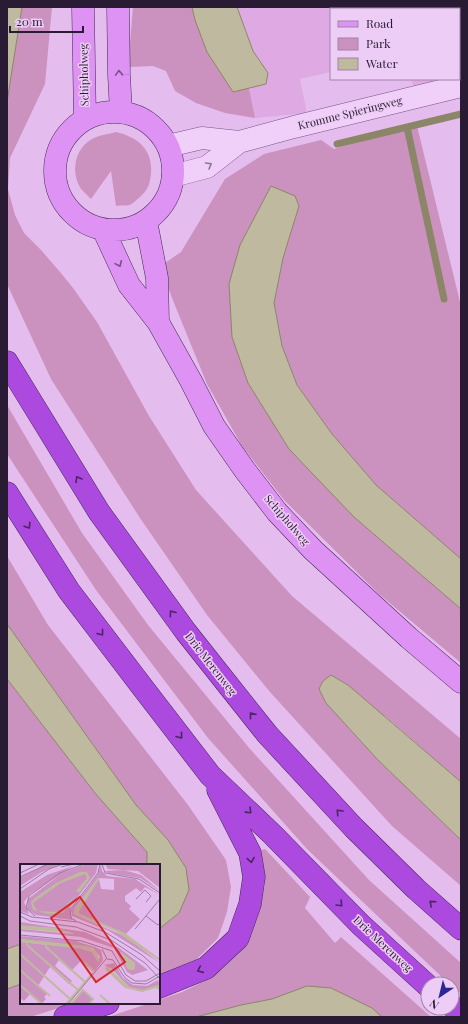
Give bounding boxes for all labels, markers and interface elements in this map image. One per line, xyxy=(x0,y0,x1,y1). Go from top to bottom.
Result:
scale bar xyxy=(10,8,83,34)
legend xyxy=(330,8,460,80)
text: 20 m xyxy=(16,13,43,29)
text: Road xyxy=(366,15,393,31)
text: Park xyxy=(366,35,391,51)
street label: Schipholweg xyxy=(75,43,92,106)
text: Water xyxy=(365,55,399,71)
one-way arrow xyxy=(115,70,123,76)
street label: Kromme Spieringweg xyxy=(296,92,404,133)
one-way arrow xyxy=(205,162,212,169)
one-way arrow xyxy=(115,261,123,268)
one-way arrow xyxy=(76,476,83,483)
street label: Schipholweg xyxy=(261,491,314,548)
one-way arrow xyxy=(23,522,31,529)
one-way arrow xyxy=(170,610,177,617)
one-way arrow xyxy=(97,629,104,636)
street label: Drie Merenweg xyxy=(182,629,241,698)
one-way arrow xyxy=(250,713,257,720)
one-way arrow xyxy=(176,732,183,739)
one-way arrow xyxy=(244,807,252,814)
one-way arrow xyxy=(336,809,344,817)
one-way arrow xyxy=(246,857,255,863)
inset map xyxy=(20,864,160,1004)
one-way arrow xyxy=(335,899,343,907)
one-way arrow xyxy=(429,900,437,908)
street label: Drie Merenweg xyxy=(351,912,416,975)
one-way arrow xyxy=(197,965,204,973)
north arrow xyxy=(420,976,460,1016)
text: N xyxy=(426,996,442,1013)

